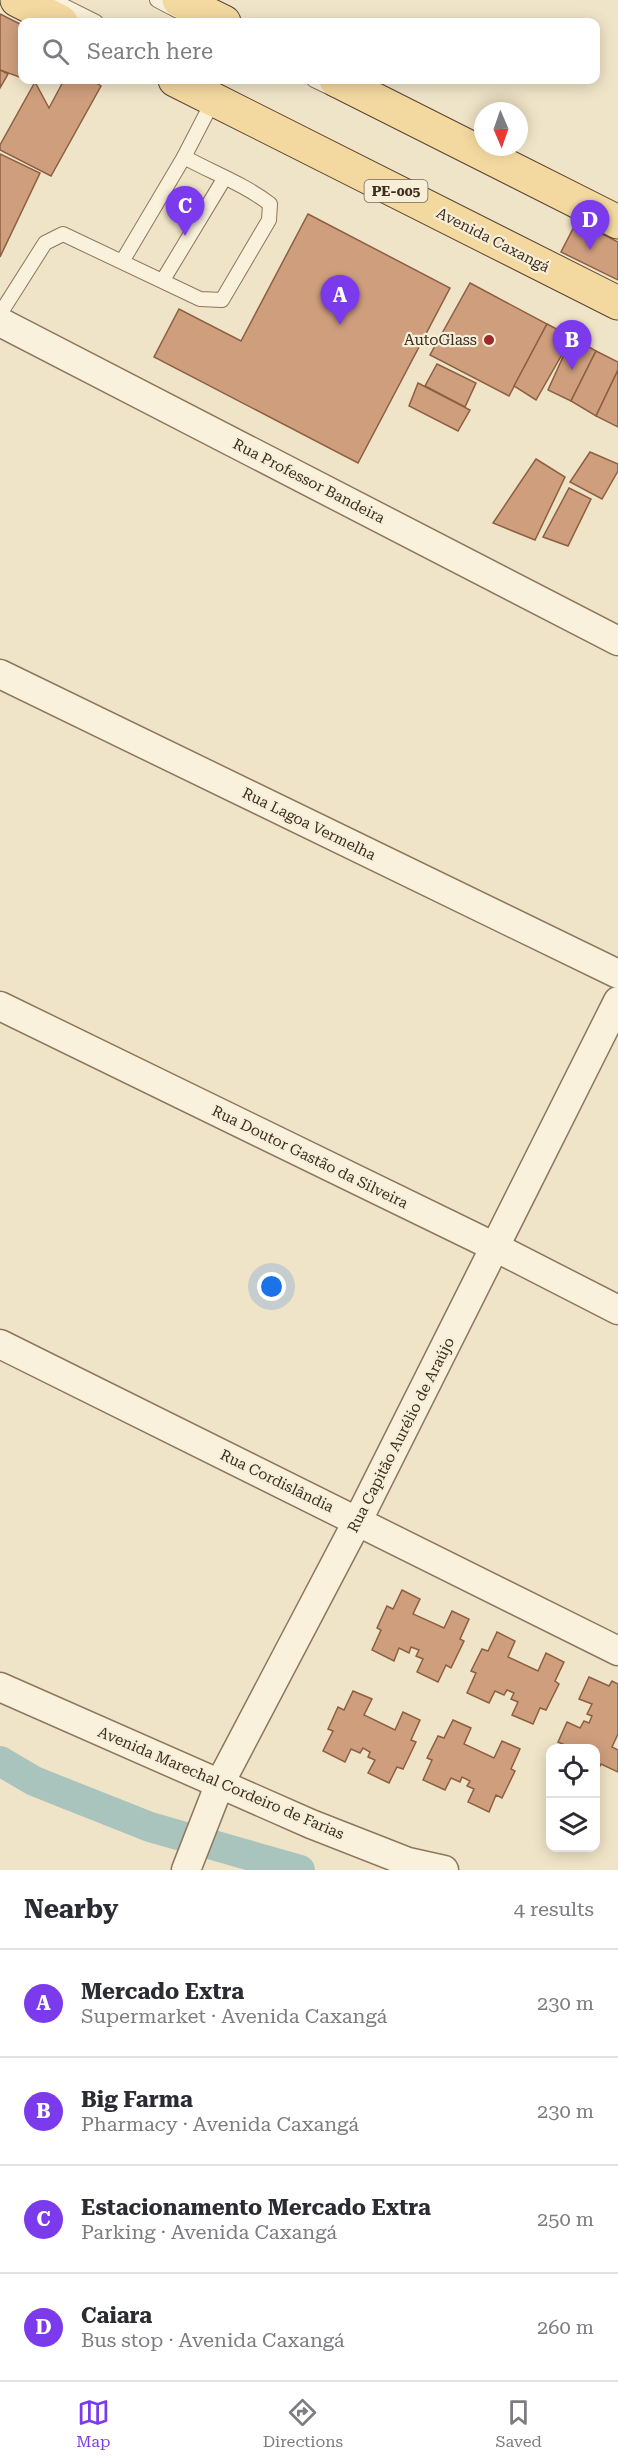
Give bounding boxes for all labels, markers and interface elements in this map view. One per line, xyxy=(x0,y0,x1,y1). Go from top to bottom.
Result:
search box xyxy=(18,18,600,84)
icon: search xyxy=(39,35,72,68)
text: Search here xyxy=(87,39,213,64)
north arrow xyxy=(474,102,528,156)
road number: PE-005 xyxy=(364,180,428,202)
pin: C xyxy=(166,186,204,236)
pin: D xyxy=(570,200,610,250)
street label: Avenida Caxangá xyxy=(433,204,553,276)
pin: A xyxy=(320,276,360,325)
pin: B xyxy=(552,320,592,370)
place label: AutoGlass xyxy=(404,331,477,349)
marker: AutoGlass xyxy=(482,333,496,347)
street label: Rua Professor Bandeira xyxy=(230,435,388,527)
street label: Rua Lagoa Vermelha xyxy=(239,784,379,864)
street label: Rua Doutor Gastão da Silveira xyxy=(209,1102,411,1212)
your location xyxy=(257,1272,286,1301)
street label: Rua Capitão Aurélio de Araújo xyxy=(344,1334,458,1536)
street label: Rua Cordislândia xyxy=(217,1446,337,1516)
street label: Avenida Marechal Cordeiro de Farias xyxy=(95,1723,347,1843)
map controls xyxy=(546,1744,600,1852)
button: locate xyxy=(546,1744,600,1798)
button: layers xyxy=(546,1798,600,1852)
text: Nearby xyxy=(24,1894,118,1924)
text: 4 results xyxy=(514,1897,594,1921)
text: Mercado Extra xyxy=(81,1979,244,2004)
text: A xyxy=(36,1991,51,2015)
text: 230 m xyxy=(537,1991,594,2015)
text: Supermarket · Avenida Caxangá xyxy=(81,2004,387,2028)
text: Big Farma xyxy=(81,2087,193,2112)
text: B xyxy=(36,2099,51,2123)
text: 230 m xyxy=(537,2099,594,2123)
text: Pharmacy · Avenida Caxangá xyxy=(81,2112,359,2136)
text: Estacionamento Mercado Extra xyxy=(81,2195,431,2220)
text: C xyxy=(37,2207,51,2231)
text: 250 m xyxy=(537,2207,594,2231)
text: Parking · Avenida Caxangá xyxy=(81,2220,337,2244)
text: Caiara xyxy=(81,2303,152,2328)
text: D xyxy=(35,2315,52,2339)
text: 260 m xyxy=(537,2315,594,2339)
text: Bus stop · Avenida Caxangá xyxy=(81,2328,345,2352)
tab: Map xyxy=(76,2396,110,2451)
tab: Directions xyxy=(263,2396,343,2451)
tab: Saved xyxy=(495,2396,542,2451)

